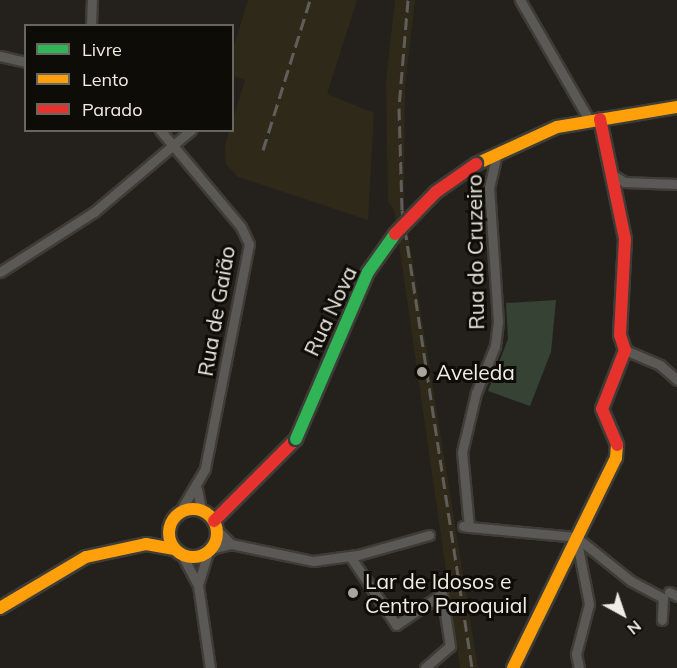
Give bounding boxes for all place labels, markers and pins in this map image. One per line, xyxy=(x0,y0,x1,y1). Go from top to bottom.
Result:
place label: Aveleda xyxy=(436,359,515,385)
marker: Aveleda xyxy=(413,363,431,381)
place label: Lar de Idosos e Centro Paroquial xyxy=(365,568,527,618)
marker: Lar de Idosos e Centro Paroquial xyxy=(346,586,360,600)

